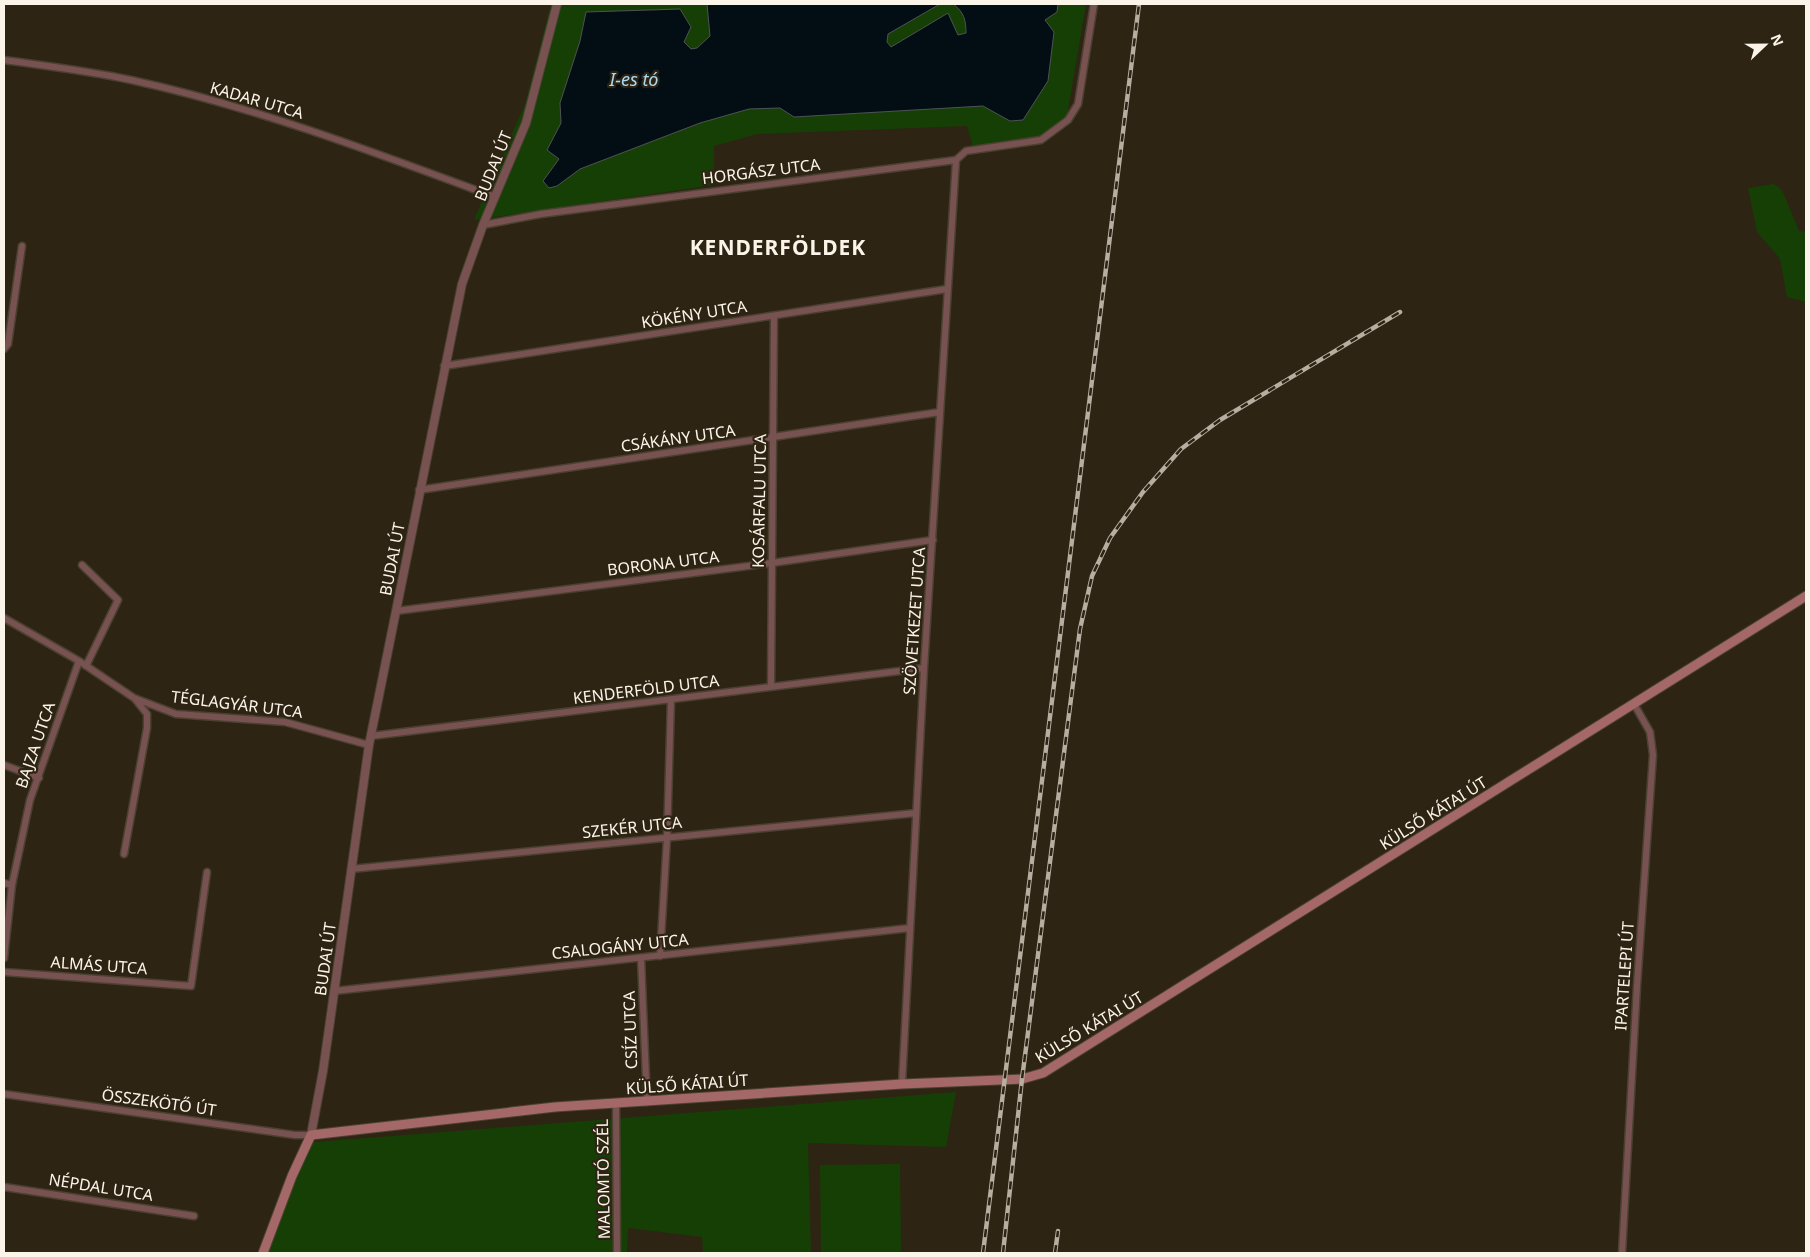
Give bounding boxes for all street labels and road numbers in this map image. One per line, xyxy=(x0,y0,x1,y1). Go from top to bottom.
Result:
street label: KADAR UTCA xyxy=(208,76,307,124)
street label: BUDAI ÚT xyxy=(469,128,517,204)
street label: HORGÁSZ UTCA xyxy=(701,153,822,189)
street label: KÖKÉNY UTCA xyxy=(639,295,749,333)
street label: CSÁKÁNY UTCA xyxy=(619,419,737,457)
street label: KOSÁRFALU UTCA xyxy=(747,433,771,568)
street label: BUDAI ÚT xyxy=(374,521,410,597)
street label: BORONA UTCA xyxy=(606,545,721,581)
street label: SZÖVETKEZET UTCA xyxy=(898,546,930,696)
street label: KENDERFÖLD UTCA xyxy=(572,669,721,709)
street label: TÉGLAGYÁR UTCA xyxy=(170,685,305,723)
street label: BAJZA UTCA xyxy=(10,698,60,791)
street label: KÜLSŐ KÁTAI ÚT xyxy=(1375,771,1491,855)
street label: SZEKÉR UTCA xyxy=(581,811,684,843)
street label: BUDAI ÚT xyxy=(309,921,341,997)
street label: IPARTELEPI ÚT xyxy=(1609,921,1639,1031)
street label: CSALOGÁNY UTCA xyxy=(550,928,690,964)
street label: ALMÁS UTCA xyxy=(50,951,149,979)
street label: KÜLSŐ KÁTAI ÚT xyxy=(1031,986,1147,1068)
street label: CSÍZ UTCA xyxy=(618,990,642,1069)
street label: KÜLSŐ KÁTAI ÚT xyxy=(625,1069,749,1099)
street label: ÖSSZEKÖTŐ ÚT xyxy=(100,1083,218,1121)
street label: MALOMTÓ SZÉL xyxy=(591,1119,615,1239)
street label: NÉPDAL UTCA xyxy=(47,1168,156,1206)

